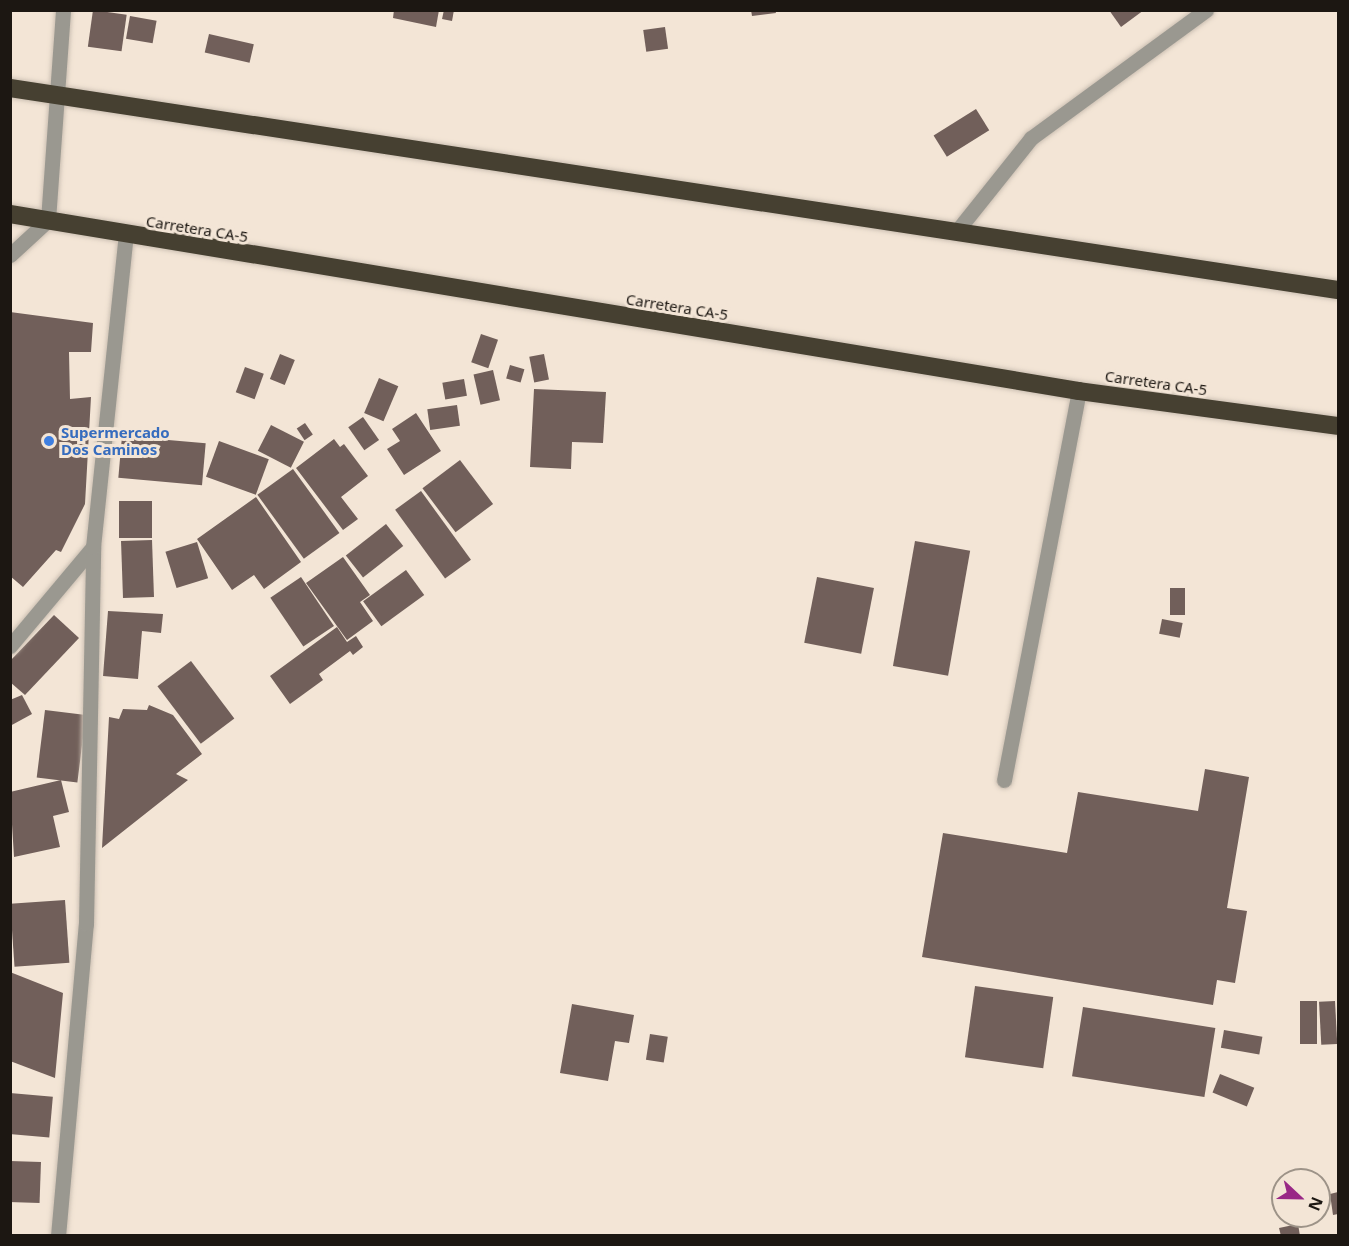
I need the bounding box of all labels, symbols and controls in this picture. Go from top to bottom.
street label: Carretera CA-5 [145,212,249,246]
street label: Carretera CA-5 [625,290,729,324]
street label: Carretera CA-5 [1104,367,1208,399]
place label: Supermercado Dos Caminos [61,423,170,458]
marker: Supermercado Dos Caminos [42,434,56,448]
north arrow [1271,1168,1331,1228]
text: N [1303,1194,1328,1214]

